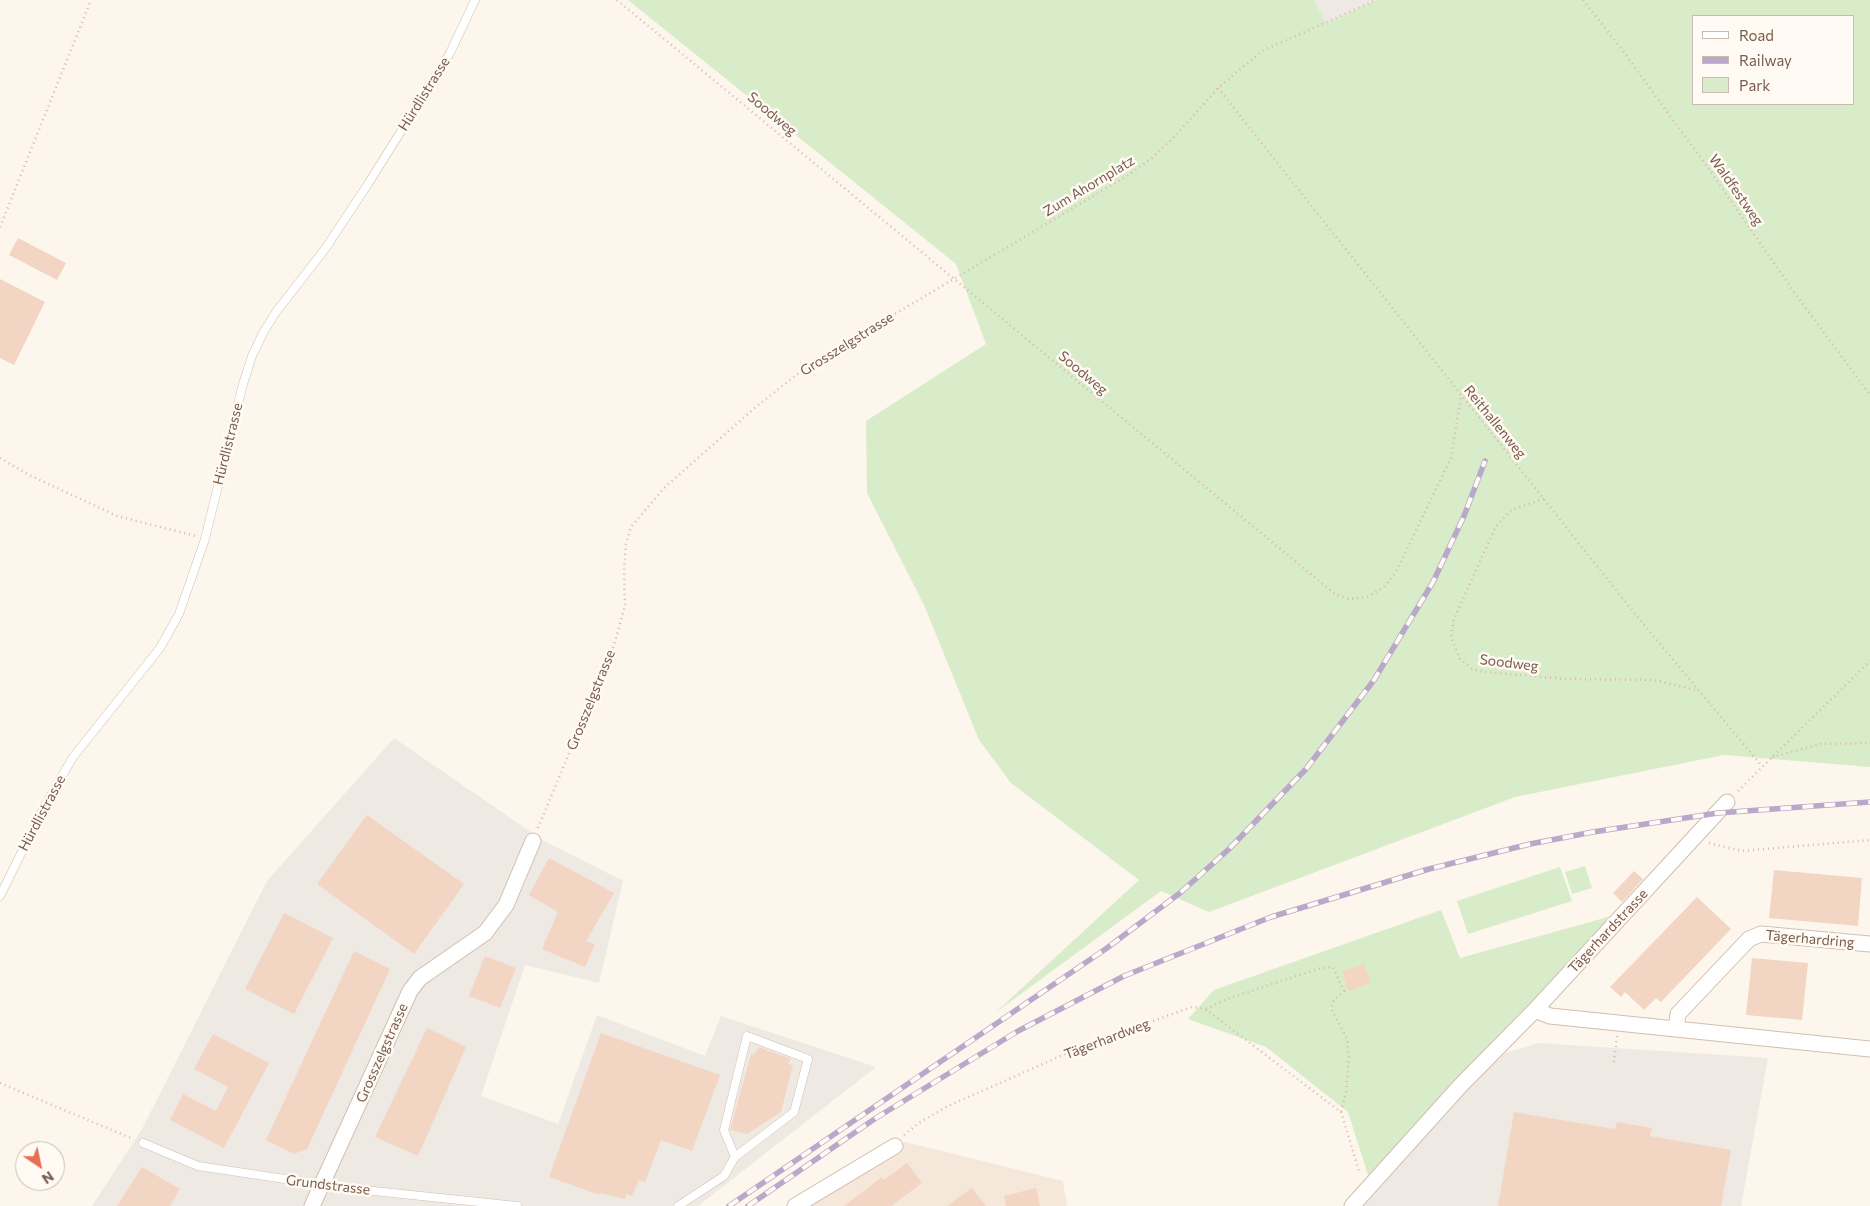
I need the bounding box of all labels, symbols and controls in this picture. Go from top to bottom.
legend [1692,15,1855,105]
text: Road [1739,26,1774,44]
text: Railway [1739,51,1792,69]
street label: Hürdlistrasse [395,54,453,134]
text: Park [1739,76,1770,94]
street label: Soodweg [744,89,800,139]
street label: Waldfestweg [1705,151,1767,229]
street label: Zum Ahornplatz [1040,152,1138,220]
street label: Grosszelgstrasse [797,309,897,379]
street label: Soodweg [1055,348,1111,398]
street label: Reithallenweg [1460,382,1530,462]
street label: Hürdlistrasse [210,401,246,487]
street label: Grosszelgstrasse [563,647,619,753]
street label: Soodweg [1479,651,1539,675]
street label: Hürdlistrasse [15,772,69,854]
street label: Tägerhardstrasse [1565,885,1651,977]
street label: Tägerhardring [1765,927,1855,951]
street label: Grosszelgstrasse [353,1001,411,1105]
street label: Tägerhardweg [1062,1015,1152,1063]
north arrow [15,1141,65,1191]
text: N [39,1168,57,1188]
street label: Grundstrasse [285,1171,371,1199]

